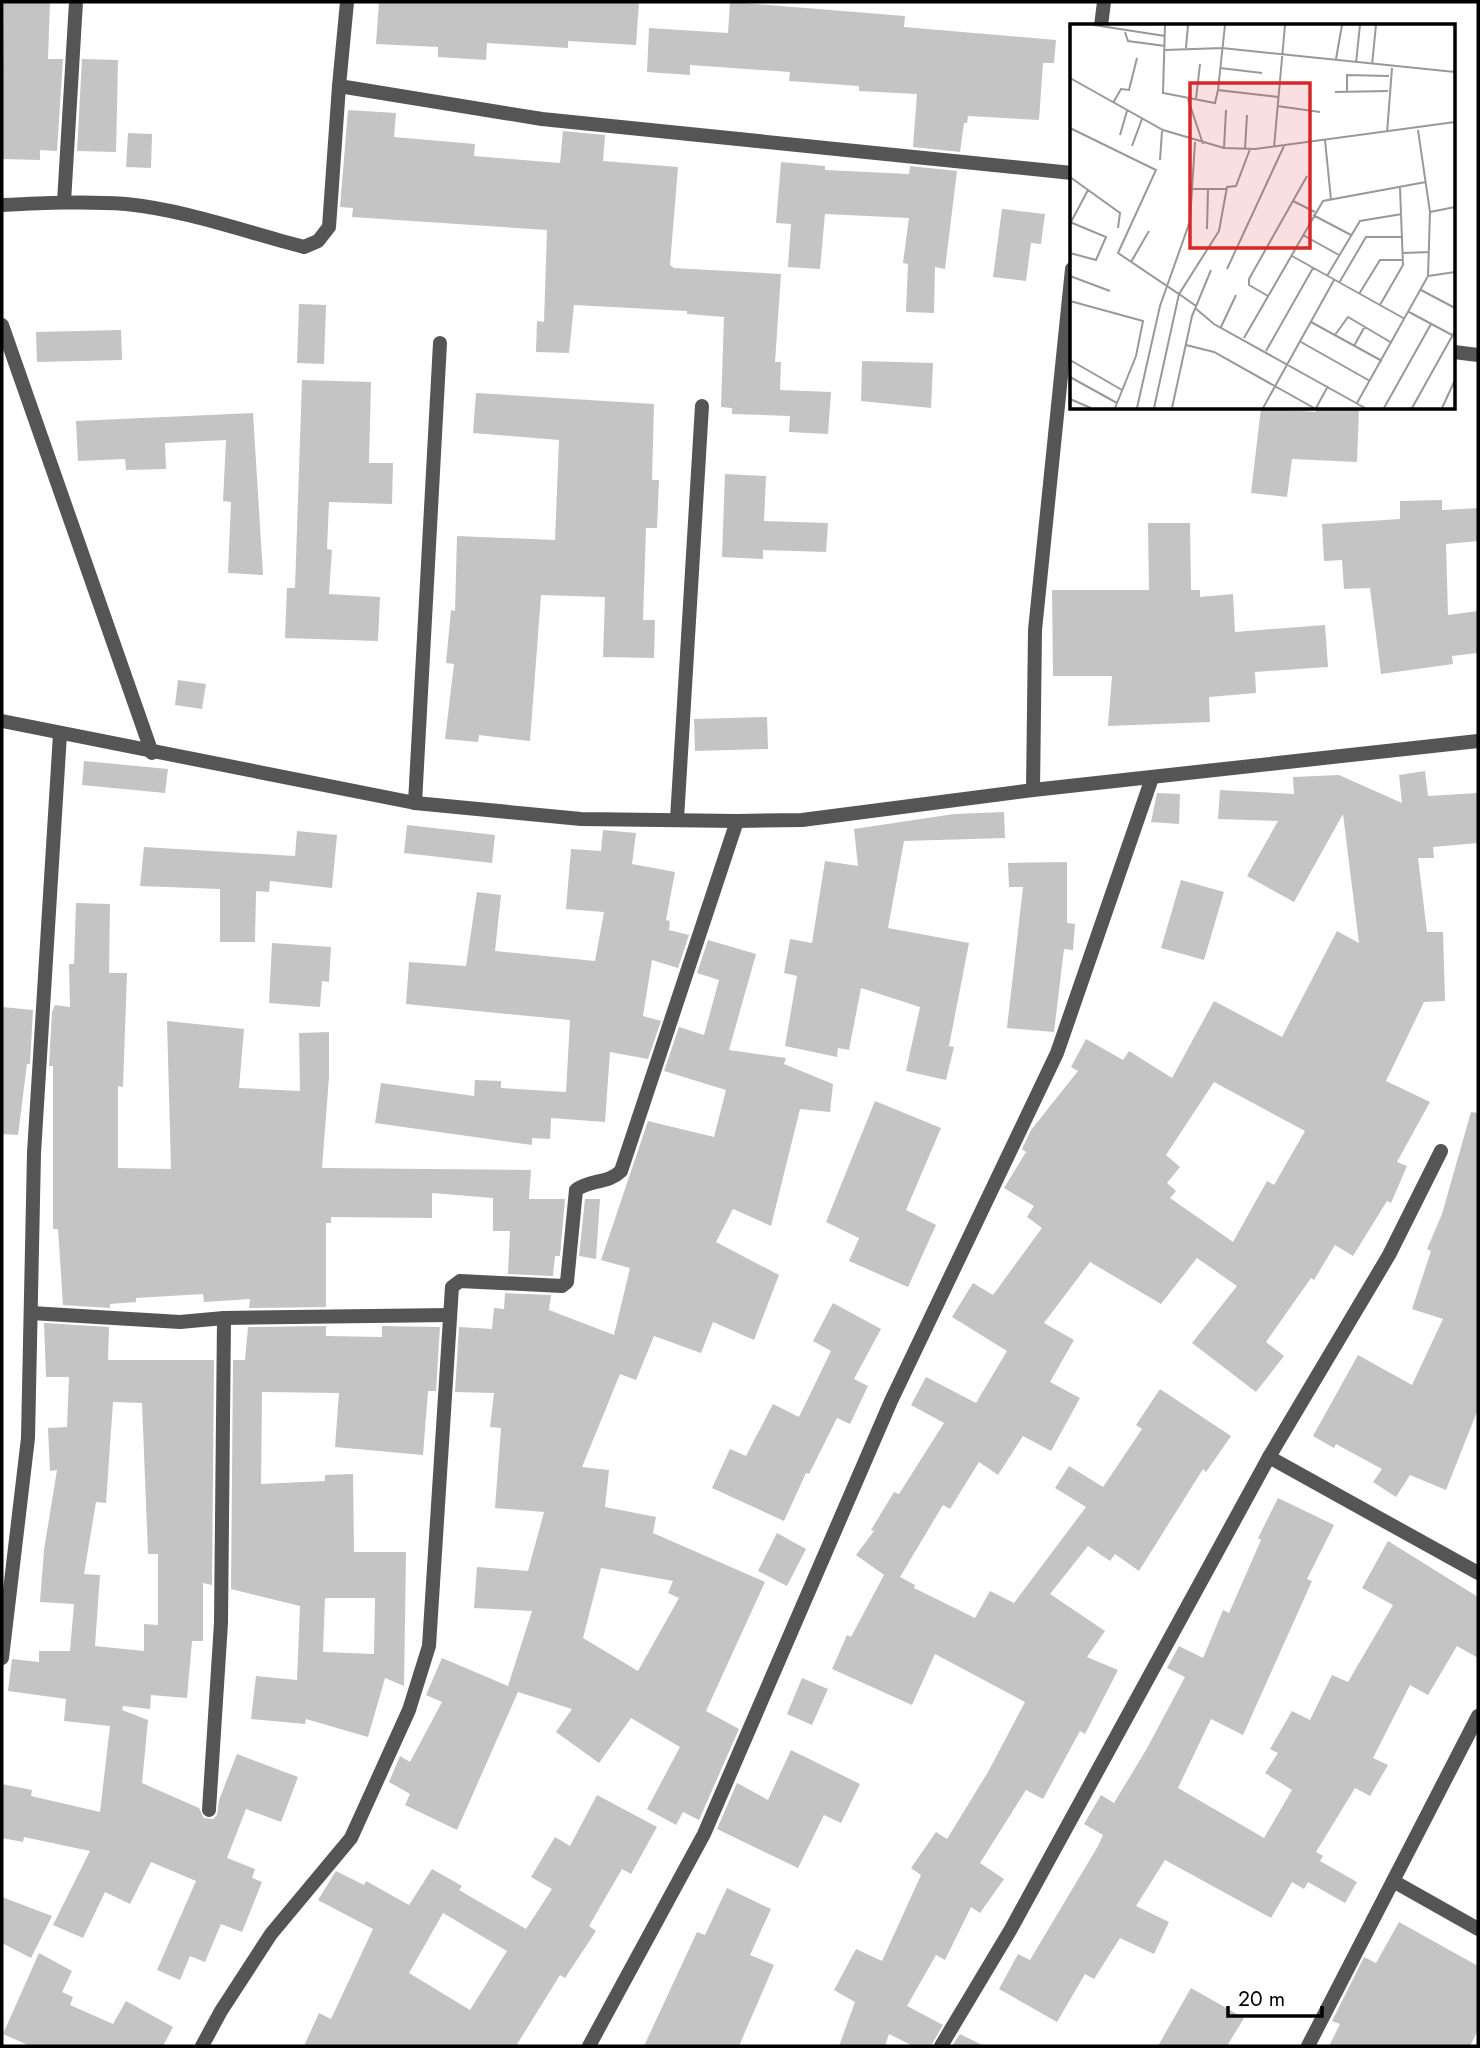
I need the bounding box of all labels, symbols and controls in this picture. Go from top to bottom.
inset map [1070,24,1456,410]
scale bar [1228,1974,1322,2018]
text: 20 m [1238,1984,1285,2014]

